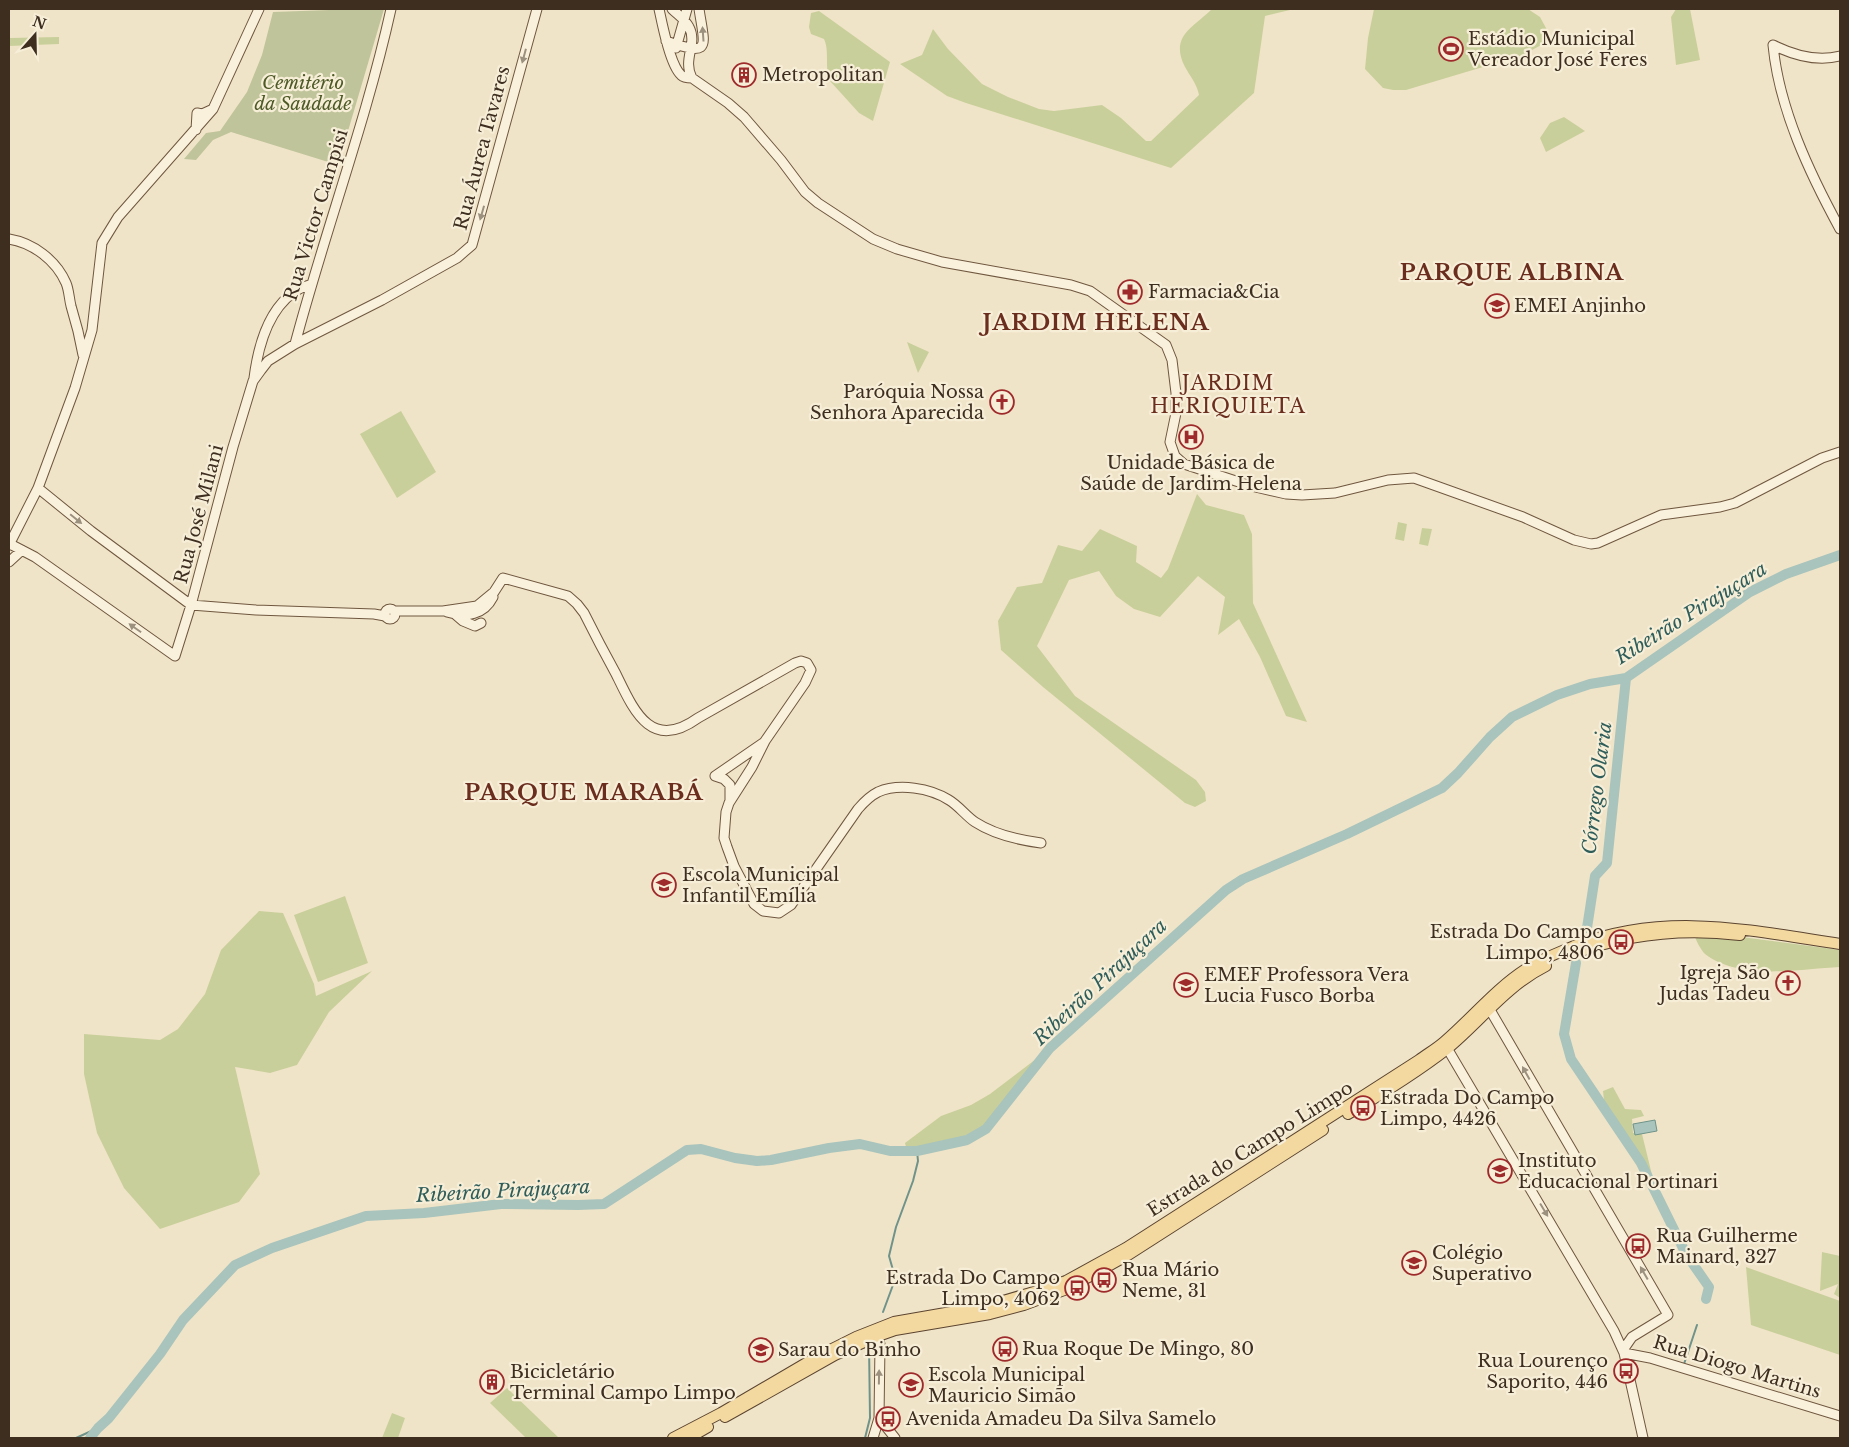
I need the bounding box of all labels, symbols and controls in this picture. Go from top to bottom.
north arrow [10,10,60,60]
text: N [30,12,49,33]
one-way arrow [698,25,706,41]
place label: Estádio Municipal Vereador José Feres [1467,28,1647,71]
sports icon: Estádio Municipal Vereador José Feres [1438,36,1464,62]
one-way arrow [520,48,528,63]
building icon: Metropolitan [731,62,757,88]
street label: Rua Áurea Tavares [449,63,515,233]
place label: Metropolitan [762,64,884,86]
park label: Cemitério da Saudade [254,72,352,115]
street label: Rua Victor Campisi [279,126,353,304]
one-way arrow [477,205,485,220]
district label: PARQUE ALBINA [1400,259,1624,286]
pharmacy icon: Farmacia&Cia [1117,279,1143,305]
place label: Farmacia&Cia [1148,281,1279,303]
school or university icon: EMEI Anjinho [1484,293,1510,319]
place label: EMEI Anjinho [1514,295,1646,317]
district label: JARDIM HELENA [978,309,1210,336]
district label: JARDIM HERIQUIETA [1150,371,1306,418]
place label: Paróquia Nossa Senhora Aparecida [810,381,984,424]
church icon: Paróquia Nossa Senhora Aparecida [989,389,1015,415]
hospital icon: Unidade Básica de Saúde de Jardim Helena [1178,424,1204,450]
street label: Rua José Milani [170,442,228,586]
place label: Unidade Básica de Saúde de Jardim Helena [1080,452,1302,495]
one-way arrow [69,513,82,524]
water label: Ribeirão Pirajuçara [1610,557,1771,670]
one-way arrow [128,623,142,633]
water label: Córrego Olaria [1577,720,1617,856]
district label: PARQUE MARABÁ [464,778,704,806]
place label: Escola Municipal Infantil Emília [682,864,839,907]
school or university icon: Escola Municipal Infantil Emília [651,872,677,898]
water label: Ribeirão Pirajuçara [1028,914,1172,1051]
place label: Estrada Do Campo Limpo, 4806 [1430,921,1604,964]
bus stop icon: Estrada Do Campo Limpo, 4806 [1608,929,1634,955]
place label: Igreja São Judas Tadeu [1657,962,1770,1005]
place label: EMEF Professora Vera Lucia Fusco Borba [1204,964,1409,1007]
church icon: Igreja São Judas Tadeu [1775,970,1801,996]
school or university icon: EMEF Professora Vera Lucia Fusco Borba [1173,972,1199,998]
one-way arrow [1522,1066,1530,1080]
street label: Estrada do Campo Limpo [1143,1077,1357,1221]
place label: Estrada Do Campo Limpo, 4426 [1380,1087,1554,1130]
bus stop icon: Estrada Do Campo Limpo, 4426 [1350,1095,1376,1121]
place label: Instituto Educacional Portinari [1518,1150,1718,1193]
school or university icon: Instituto Educacional Portinari [1487,1158,1513,1184]
water label: Ribeirão Pirajuçara [414,1175,591,1207]
one-way arrow [1539,1204,1548,1217]
place label: Rua Guilherme Mainard, 327 [1656,1225,1798,1268]
bus stop icon: Rua Guilherme Mainard, 327 [1625,1233,1651,1259]
place label: Colégio Superativo [1432,1242,1532,1285]
school or university icon: Colégio Superativo [1401,1250,1427,1276]
place label: Rua Mário Neme, 31 [1122,1259,1219,1302]
one-way arrow [1640,1266,1649,1280]
place label: Estrada Do Campo Limpo, 4062 [886,1267,1060,1310]
bus stop icon: Rua Mário Neme, 31 [1091,1267,1117,1293]
bus stop icon: Estrada Do Campo Limpo, 4062 [1064,1275,1090,1301]
street label: Rua Diogo Martins [1650,1331,1824,1403]
bus stop icon: Rua Roque De Mingo, 80 [992,1336,1018,1362]
school or university icon: Sarau do Binho [748,1337,774,1363]
place label: Rua Roque De Mingo, 80 [1022,1338,1254,1360]
place label: Sarau do Binho [778,1339,921,1361]
place label: Rua Lourenço Saporito, 446 [1477,1350,1608,1393]
bus stop icon: Rua Lourenço Saporito, 446 [1613,1358,1639,1384]
place label: Bicicletário Terminal Campo Limpo [510,1361,736,1404]
place label: Escola Municipal Mauricio Simão [928,1364,1085,1407]
one-way arrow [875,1368,883,1384]
building icon: Bicicletário Terminal Campo Limpo [479,1369,505,1395]
school or university icon: Escola Municipal Mauricio Simão [898,1372,924,1398]
bus stop icon: Avenida Amadeu Da Silva Samelo [875,1406,901,1432]
place label: Avenida Amadeu Da Silva Samelo [905,1408,1216,1430]

